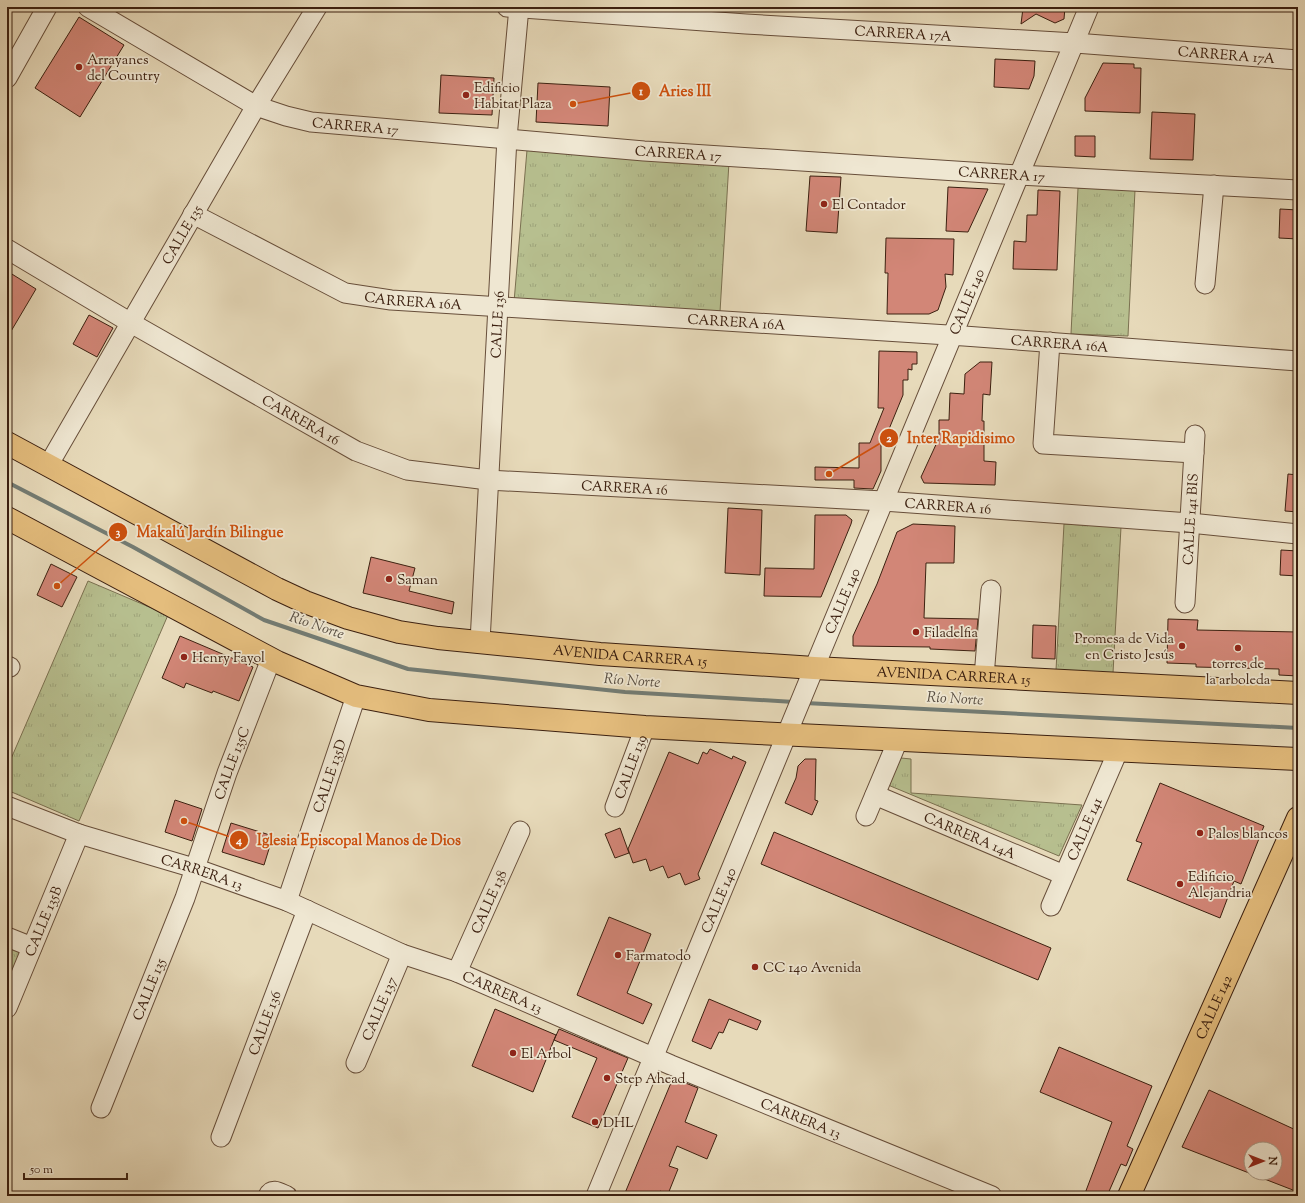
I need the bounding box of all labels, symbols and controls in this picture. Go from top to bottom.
street label: CARRERA 17A [854,22,953,48]
street label: CARRERA 17A [1177,43,1276,70]
place label: Arrayanes del Country [87,51,160,87]
marker: Arrayanes del Country [74,62,84,72]
callout: Aries III [631,77,719,104]
place label: Edificio Habitat Plaza [474,79,552,115]
text: Aries III [659,82,711,103]
text: 1 [638,83,644,101]
marker: Edificio Habitat Plaza [461,90,471,100]
street label: CARRERA 17 [311,114,399,142]
street label: CARRERA 17 [634,142,722,168]
street label: CARRERA 17 [958,163,1045,188]
place label: El Contador [832,196,907,216]
marker: El Contador [819,199,829,209]
street label: CALLE 135 [158,202,209,269]
street label: CALLE 140 [946,267,991,338]
street label: CARRERA 16A [363,288,463,316]
street label: CALLE 136 [487,290,511,359]
street label: CARRERA 16A [687,311,786,337]
street label: CARRERA 16A [1010,332,1110,359]
street label: CARRERA 16 [257,391,343,452]
callout: Inter Rapidisimo [879,425,1023,452]
text: Inter Rapidisimo [907,429,1015,450]
text: 2 [886,430,892,448]
street label: CALLE 141 BIS [1179,473,1205,566]
street label: CARRERA 16 [581,477,668,502]
street label: CARRERA 16 [904,495,992,521]
callout: Makalú Jardín Bilingue [108,518,291,545]
text: Makalú Jardín Bilingue [137,523,283,544]
text: 3 [116,524,121,542]
street label: CALLE 140 [821,566,867,638]
place label: Saman [397,571,438,591]
marker: Saman [384,574,394,584]
water label: Río Norte [286,607,347,646]
place label: Filadelfia [924,624,978,644]
marker: Filadelfia [911,627,921,637]
place label: Promesa de Vida en Cristo Jesús [1074,630,1175,666]
street label: AVENIDA CARRERA 15 [552,641,708,673]
marker: Promesa de Vida en Cristo Jesús [1177,641,1187,651]
marker: torres de la arboleda [1233,643,1243,653]
place label: Henry Fayol [192,649,265,669]
marker: Henry Fayol [179,652,189,662]
place label: torres de la arboleda [1206,655,1271,691]
street label: AVENIDA CARRERA 15 [876,663,1031,691]
water label: Río Norte [603,669,661,694]
water label: Río Norte [926,688,984,711]
street label: CALLE 135C [211,724,256,803]
street label: CALLE 139 [611,732,653,803]
street label: CALLE 135D [309,737,353,816]
street label: CALLE 141 [1064,795,1109,864]
street label: CARRERA 14A [920,809,1019,866]
place label: Palos blancos [1208,825,1288,845]
callout: Iglesia Episcopal Manos de Dios [229,827,469,854]
marker: Palos blancos [1195,828,1205,838]
text: Iglesia Episcopal Manos de Dios [257,831,461,852]
text: 4 [235,832,242,850]
street label: CARRERA 13 [158,851,246,897]
street label: CALLE 140 [698,865,743,937]
street label: CALLE 138 [467,867,513,938]
place label: Edificio Alejandria [1188,868,1252,904]
marker: Edificio Alejandria [1175,879,1185,889]
street label: CALLE 135B [21,884,68,960]
place label: Farmatodo [626,947,691,967]
marker: Farmatodo [613,950,623,960]
street label: CALLE 135 [129,956,172,1024]
place label: CC 140 Avenida [763,959,862,979]
marker: CC 140 Avenida [750,962,760,972]
street label: CARRERA 13 [459,967,545,1020]
street label: CALLE 142 [1192,972,1239,1043]
street label: CALLE 137 [358,974,403,1045]
street label: CALLE 136 [245,988,287,1059]
place label: El Arbol [521,1045,572,1065]
marker: El Arbol [508,1048,518,1058]
place label: Step Ahead [615,1070,685,1090]
marker: Step Ahead [602,1073,612,1083]
street label: CARRERA 13 [757,1094,844,1145]
place label: DHL [603,1114,634,1134]
marker: DHL [590,1117,600,1127]
north arrow [1243,1141,1283,1181]
scale bar [24,1155,127,1181]
text: N [1264,1156,1280,1166]
text: 50 m [29,1161,53,1179]

